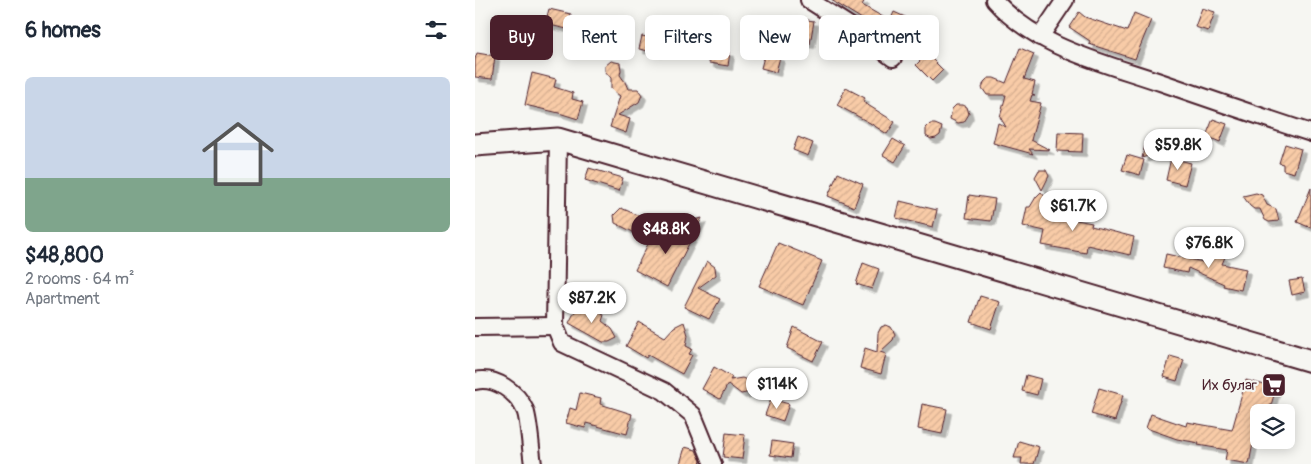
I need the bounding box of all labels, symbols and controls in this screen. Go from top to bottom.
chip: Buy [490,15,553,60]
chip: Rent [563,15,635,60]
chip: Filters [645,15,730,60]
chip: New [740,15,809,60]
chip: Apartment [819,15,939,60]
icon: filters [422,16,450,44]
text: 6 homes [25,17,101,44]
icon: home [193,109,283,199]
pin: $59.8K [1137,128,1219,171]
text: $59.8K [1155,135,1201,155]
pin: $61.7K [1032,190,1114,232]
text: $61.7K [1050,196,1096,216]
pin: $48.8K [625,212,707,255]
text: $48.8K [642,219,690,239]
pin: $76.8K [1168,226,1250,269]
text: $76.8K [1185,233,1233,253]
text: $48,800 [25,242,104,269]
text: 2 rooms · 64 m² [25,269,135,289]
pin: $87.2K [551,282,633,324]
text: $87.2K [568,288,616,308]
text: Apartment [25,289,100,309]
pin: $114K [742,368,812,410]
supermarket icon: Их булаг [1261,372,1287,398]
text: $114K [757,374,797,394]
place label: Их булаг [1202,376,1257,395]
map controls [1250,404,1295,449]
button: layers [1250,404,1295,449]

